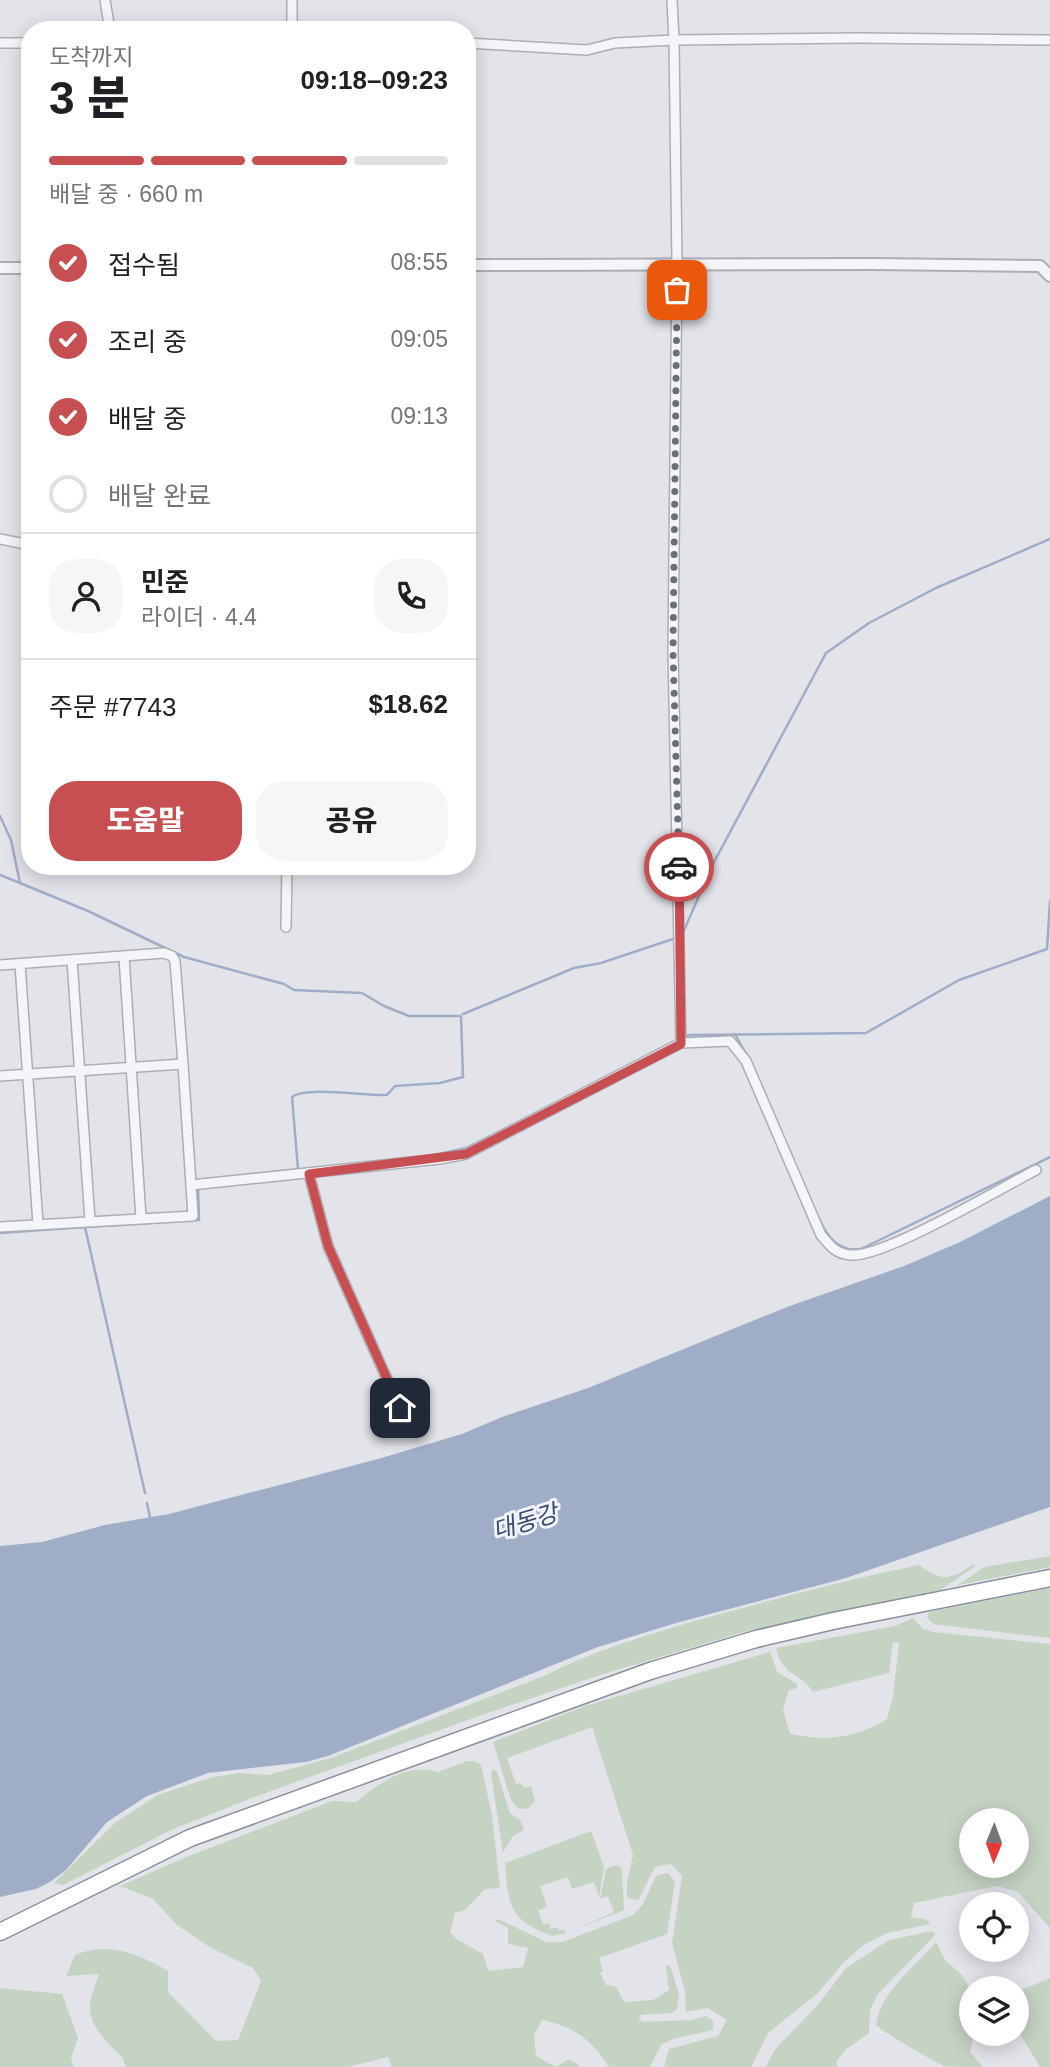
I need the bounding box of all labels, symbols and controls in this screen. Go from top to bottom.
text: 도착까지 [49,44,134,70]
text: 09:18–09:23 [301,65,448,95]
text: 3 분 [49,72,130,124]
text: 배달 중 · 660 m [49,181,203,207]
icon: check [49,244,87,282]
text: 08:55 [390,249,448,275]
text: 접수됨 [108,250,180,280]
pin [647,260,707,320]
icon: bag [658,271,696,309]
icon: check [49,321,87,359]
text: 09:05 [390,326,448,352]
text: 조리 중 [108,327,187,357]
icon: check [49,398,87,436]
text: 09:13 [390,403,448,429]
text: 배달 중 [108,404,187,434]
text: 배달 완료 [108,481,211,511]
button: person [49,559,123,633]
button: phone [374,559,448,633]
text: 민준 [141,567,189,597]
text: 라이더 · 4.4 [141,604,257,630]
text: $18.62 [368,689,448,719]
text: 주문 #7743 [49,692,176,722]
button: 도움말 [49,781,242,861]
button: 공유 [256,781,448,861]
courier [644,832,714,902]
icon: car [660,848,698,886]
pin [370,1378,430,1438]
icon: home [381,1389,419,1427]
water label: 대동강 [489,1498,563,1544]
north arrow [959,1808,1029,1878]
map controls [959,1808,1029,2046]
button: locate [959,1892,1029,1962]
button: layers [959,1976,1029,2046]

